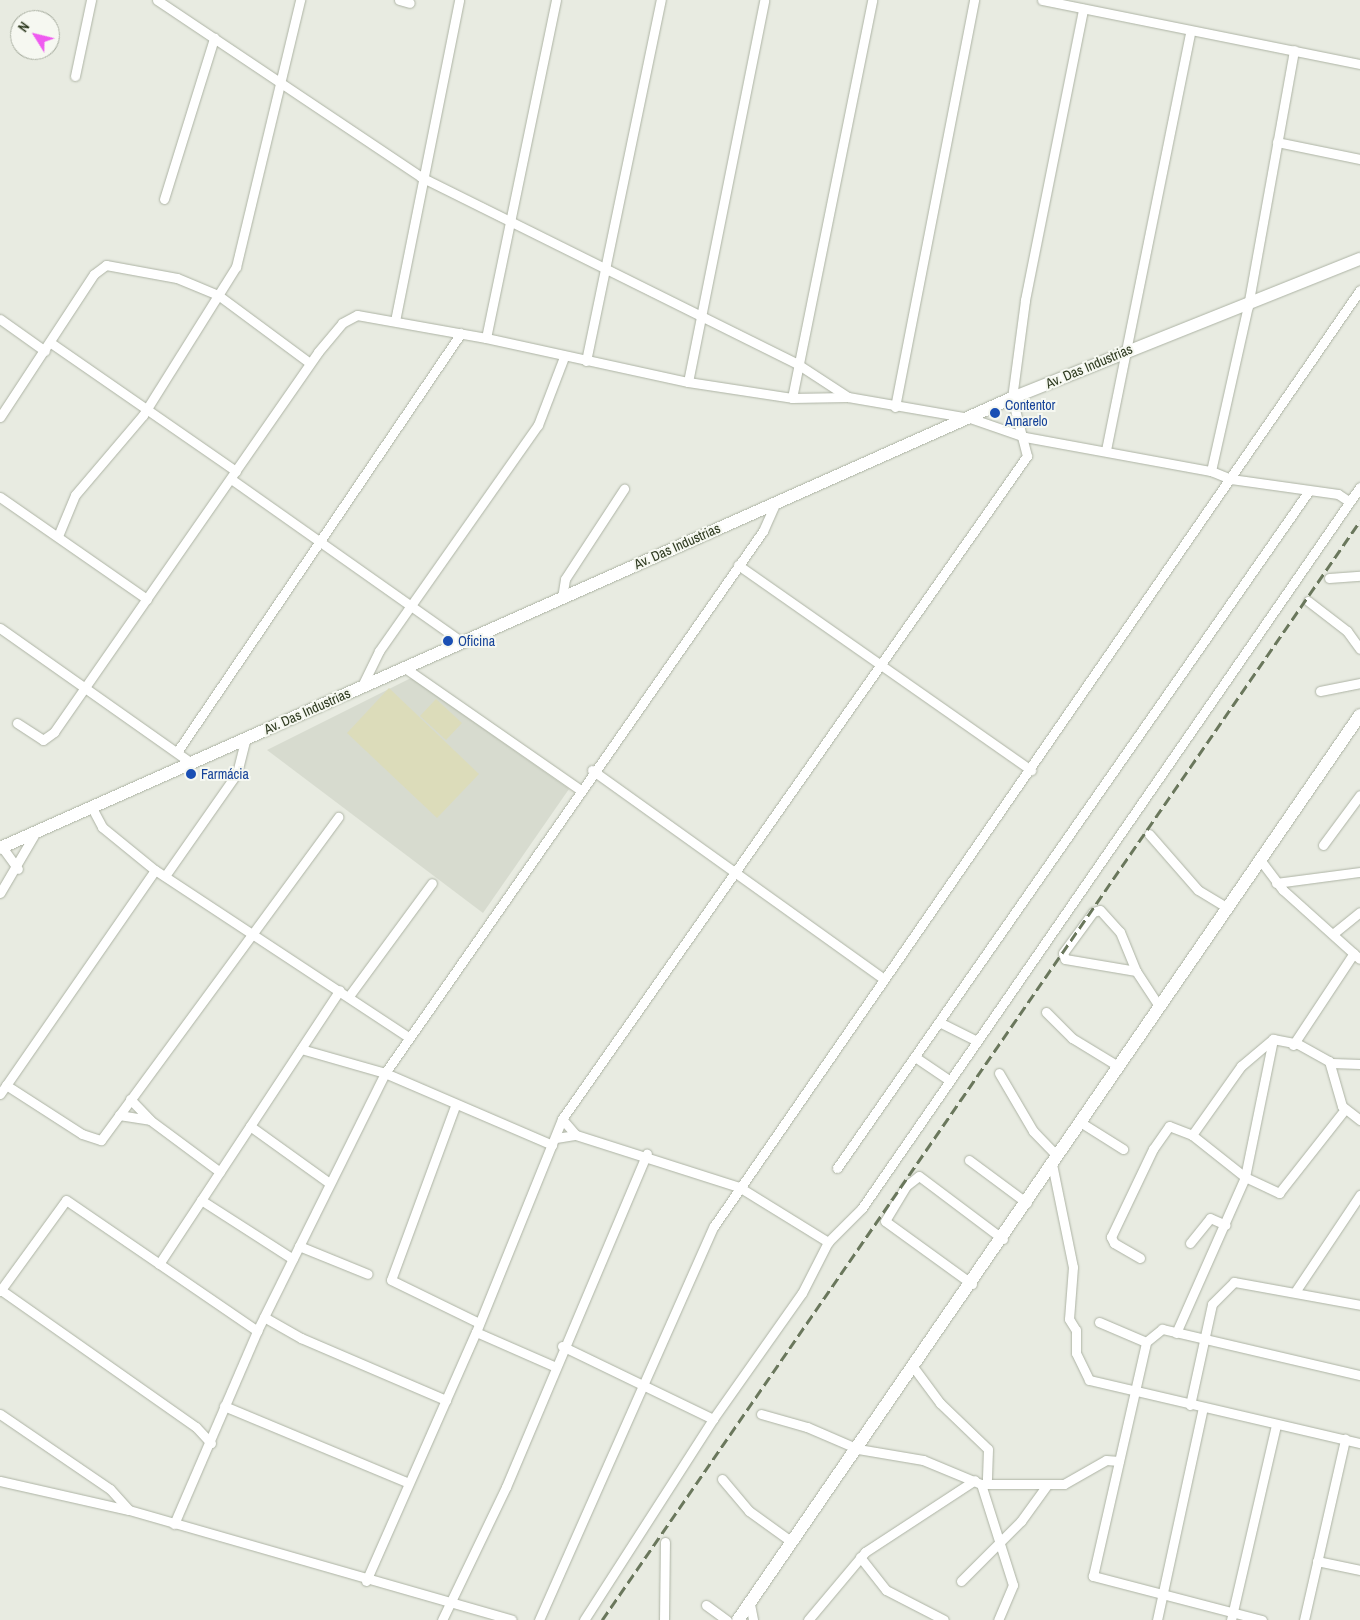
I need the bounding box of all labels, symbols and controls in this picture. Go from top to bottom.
north arrow [10,10,60,60]
text: N [14,18,33,35]
street label: Av. Das Industrias [1043,340,1135,392]
place label: Contentor Amarelo [1005,397,1055,430]
marker: Contentor Amarelo [989,407,1001,419]
street label: Av. Das Industrias [631,519,723,573]
place label: Oficina [458,633,495,649]
marker: Oficina [442,635,454,647]
street label: Av. Das Industrias [261,684,353,738]
place label: Farmácia [201,766,249,782]
marker: Farmácia [185,768,197,780]

